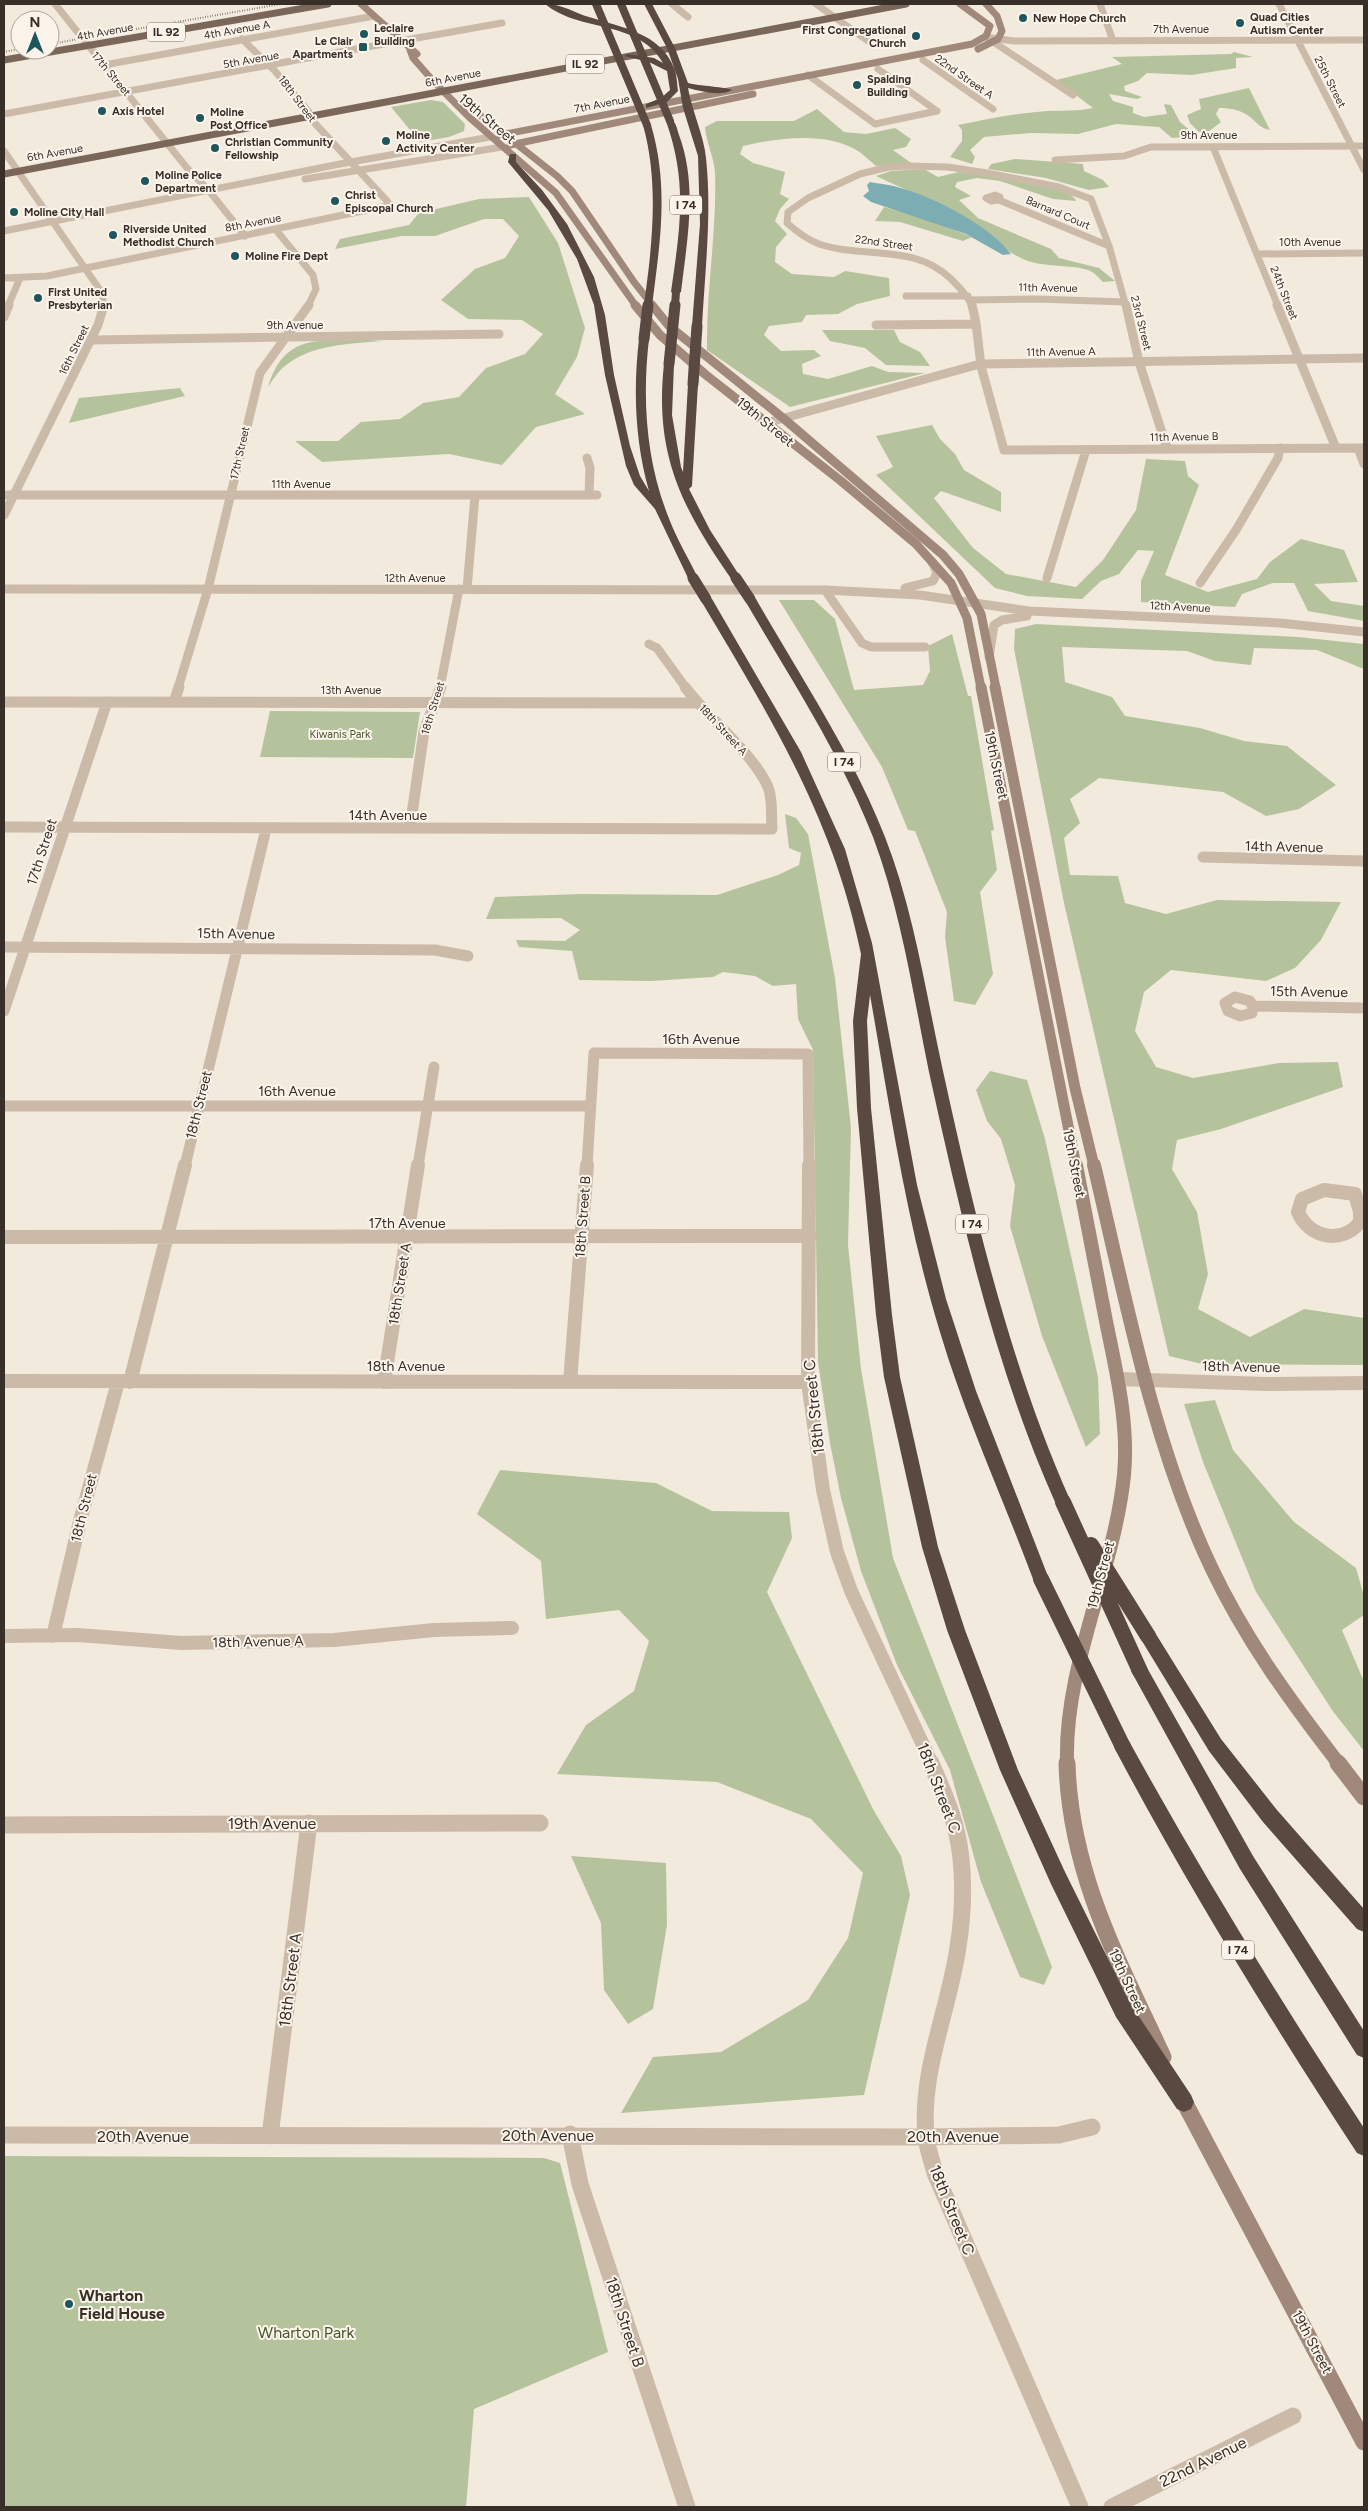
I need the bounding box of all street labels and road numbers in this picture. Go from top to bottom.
street label: 4th Avenue A [203,18,272,42]
street label: 4th Avenue [76,21,134,43]
road number: IL 92 [147,22,185,42]
street label: 7th Avenue [1153,23,1209,36]
street label: 17th Street [89,49,133,99]
street label: 5th Avenue [222,49,280,71]
street label: 22nd Street A [932,52,996,102]
road number: IL 92 [566,54,604,74]
street label: 25th Street [1311,54,1349,110]
street label: 6th Avenue [424,66,482,90]
street label: 18th Street [275,73,319,125]
street label: 19th Street [455,90,519,148]
street label: 7th Avenue [573,92,631,116]
street label: 9th Avenue [1181,129,1237,142]
street label: 6th Avenue [26,142,84,164]
street label: Barnard Court [1024,194,1092,232]
road number: I 74 [670,196,702,214]
street label: 8th Avenue [224,211,282,235]
street label: 22nd Street [854,232,914,254]
street label: 10th Avenue [1279,236,1341,249]
street label: 24th Street [1267,264,1301,322]
street label: 11th Avenue [1018,281,1078,295]
street label: 23rd Street [1128,294,1154,352]
street label: 9th Avenue [267,319,323,332]
street label: 16th Street [56,323,92,377]
street label: 11th Avenue A [1026,345,1096,359]
street label: 19th Street [733,394,797,450]
street label: 17th Street [228,425,252,481]
street label: 11th Avenue B [1150,430,1219,444]
street label: 11th Avenue [271,478,331,491]
street label: 12th Avenue [385,572,445,585]
street label: 12th Avenue [1149,599,1211,615]
street label: 18th Street [419,680,447,736]
street label: 13th Avenue [321,684,381,697]
street label: 18th Street A [696,702,750,759]
street label: 19th Street [980,729,1012,801]
road number: I 74 [828,752,860,772]
street label: 14th Avenue [349,807,428,824]
street label: 17th Street [23,817,61,887]
street label: 14th Avenue [1245,838,1324,856]
street label: 15th Avenue [197,925,275,943]
street label: 15th Avenue [1270,983,1348,1001]
street label: 16th Avenue [662,1031,740,1048]
street label: 18th Street [182,1069,216,1141]
street label: 16th Avenue [258,1083,336,1100]
street label: 19th Street [1059,1127,1089,1199]
street label: 18th Street B [572,1175,594,1259]
road number: I 74 [956,1214,988,1234]
street label: 17th Avenue [368,1215,446,1232]
street label: 18th Street A [385,1241,415,1326]
street label: 18th Avenue [367,1358,445,1375]
street label: 18th Street C [800,1358,828,1456]
street label: 18th Avenue [1202,1358,1281,1376]
street label: 18th Street [67,1472,101,1544]
street label: 19th Street [1084,1539,1118,1611]
street label: 18th Avenue A [212,1633,304,1651]
street label: 18th Street C [913,1740,965,1836]
street label: 19th Avenue [228,1814,317,1833]
street label: 18th Street A [275,1932,305,2028]
road number: I 74 [1222,1940,1254,1960]
street label: 19th Street [1105,1946,1149,2016]
street label: 20th Avenue [502,2126,594,2145]
street label: 20th Avenue [97,2127,189,2146]
street label: 20th Avenue [907,2127,999,2146]
street label: 18th Street C [925,2162,979,2258]
street label: 18th Street B [601,2274,649,2370]
street label: 19th Street [1288,2307,1336,2377]
street label: 22nd Avenue [1156,2433,1250,2491]

